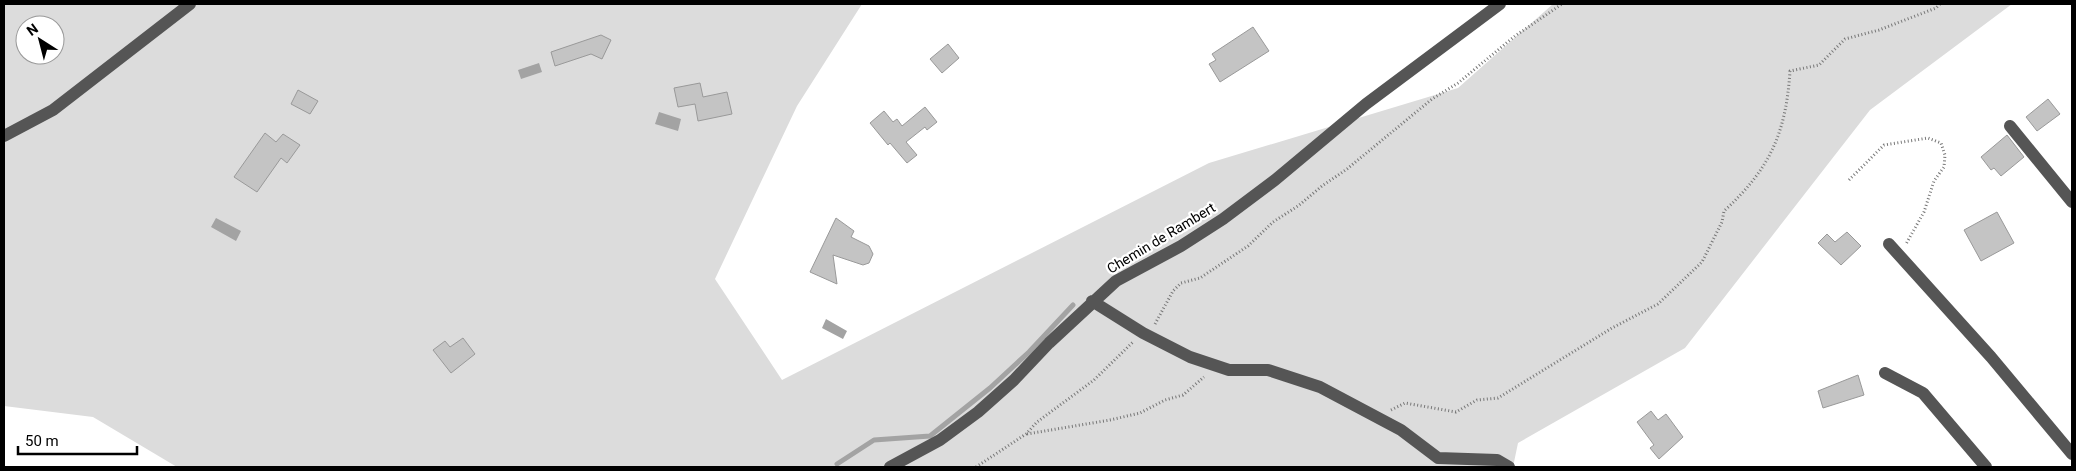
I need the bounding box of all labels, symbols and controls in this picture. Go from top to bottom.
north arrow [15,15,65,65]
text: N [24,20,41,39]
street label: Chemin de Rambert [1104,199,1218,277]
scale bar [18,424,136,456]
text: 50 m [25,432,59,450]

